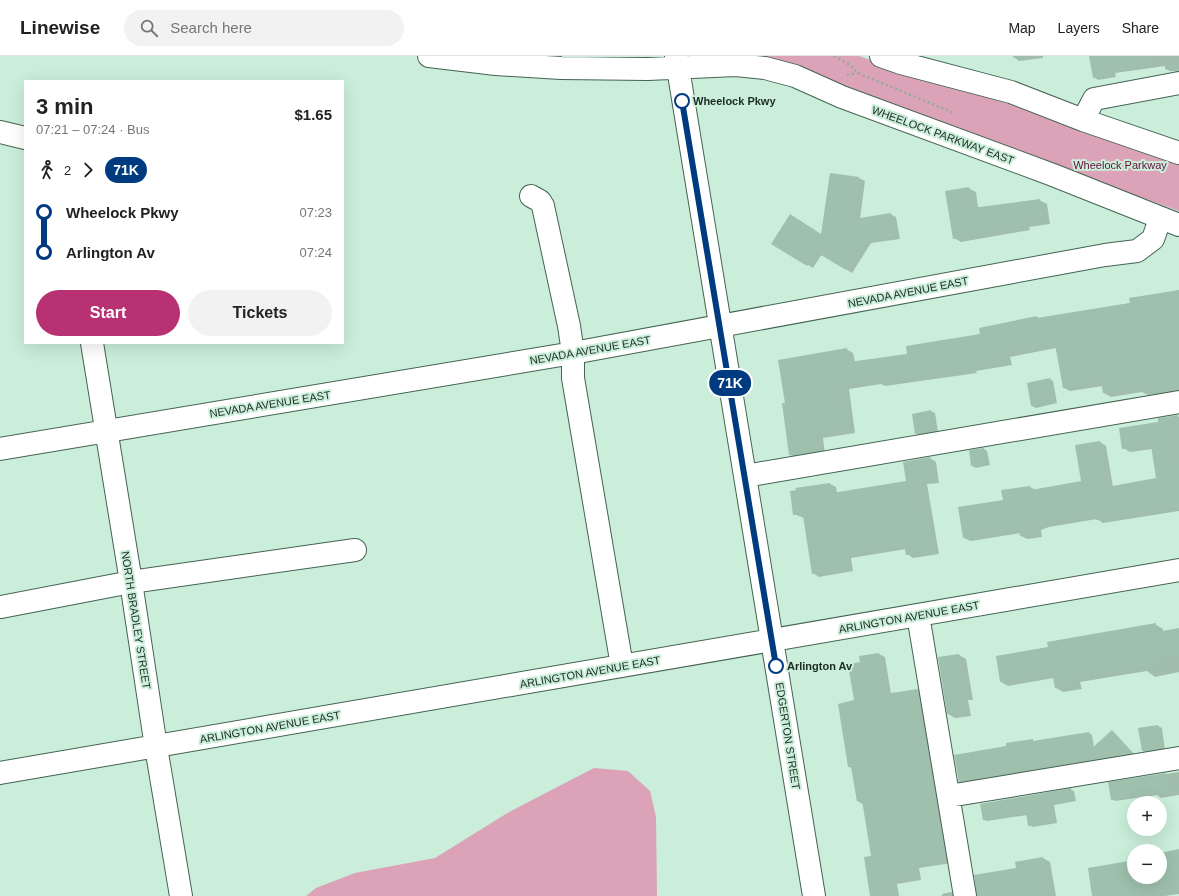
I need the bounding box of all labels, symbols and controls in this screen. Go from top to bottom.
search box [124,10,404,46]
text: Linewise [20,17,100,38]
icon: search [138,17,160,39]
text: Search here [170,19,252,36]
text: Map [1008,20,1036,36]
text: Layers [1058,20,1100,36]
text: Share [1122,20,1159,36]
marker: Wheelock Pkwy [674,93,690,109]
text: 3 min [36,94,93,119]
place label: Wheelock Pkwy [693,95,776,107]
street label: WHEELOCK PARKWAY EAST [870,104,1016,166]
text: $1.65 [294,106,332,123]
text: 07:21 – 07:24 · Bus [36,122,149,137]
icon: walk [36,159,58,181]
icon: forward [77,159,99,181]
park label: Wheelock Parkway [1073,159,1167,171]
text: 71K [113,162,139,178]
text: 2 [64,163,71,178]
text: Wheelock Pkwy [66,204,179,221]
text: 07:23 [299,205,332,220]
text: Arlington Av [66,244,155,261]
text: 07:24 [299,245,332,260]
street label: NEVADA AVENUE EAST [847,274,970,310]
button: Start [36,290,180,336]
button: Tickets [188,290,332,336]
street label: NEVADA AVENUE EAST [529,333,652,367]
line badge: 71K [707,370,753,396]
text: 71K [717,375,743,391]
street label: NEVADA AVENUE EAST [209,388,332,420]
street label: NORTH BRADLEY STREET [119,550,153,690]
street label: ARLINGTON AVENUE EAST [838,599,981,635]
street label: ARLINGTON AVENUE EAST [519,654,662,690]
marker: Arlington Av [768,658,784,674]
place label: Arlington Av [787,660,853,672]
street label: EDGERTON STREET [774,682,802,791]
street label: ARLINGTON AVENUE EAST [199,709,342,745]
map controls [1127,796,1167,884]
button: + [1127,796,1167,836]
button: − [1127,844,1167,884]

